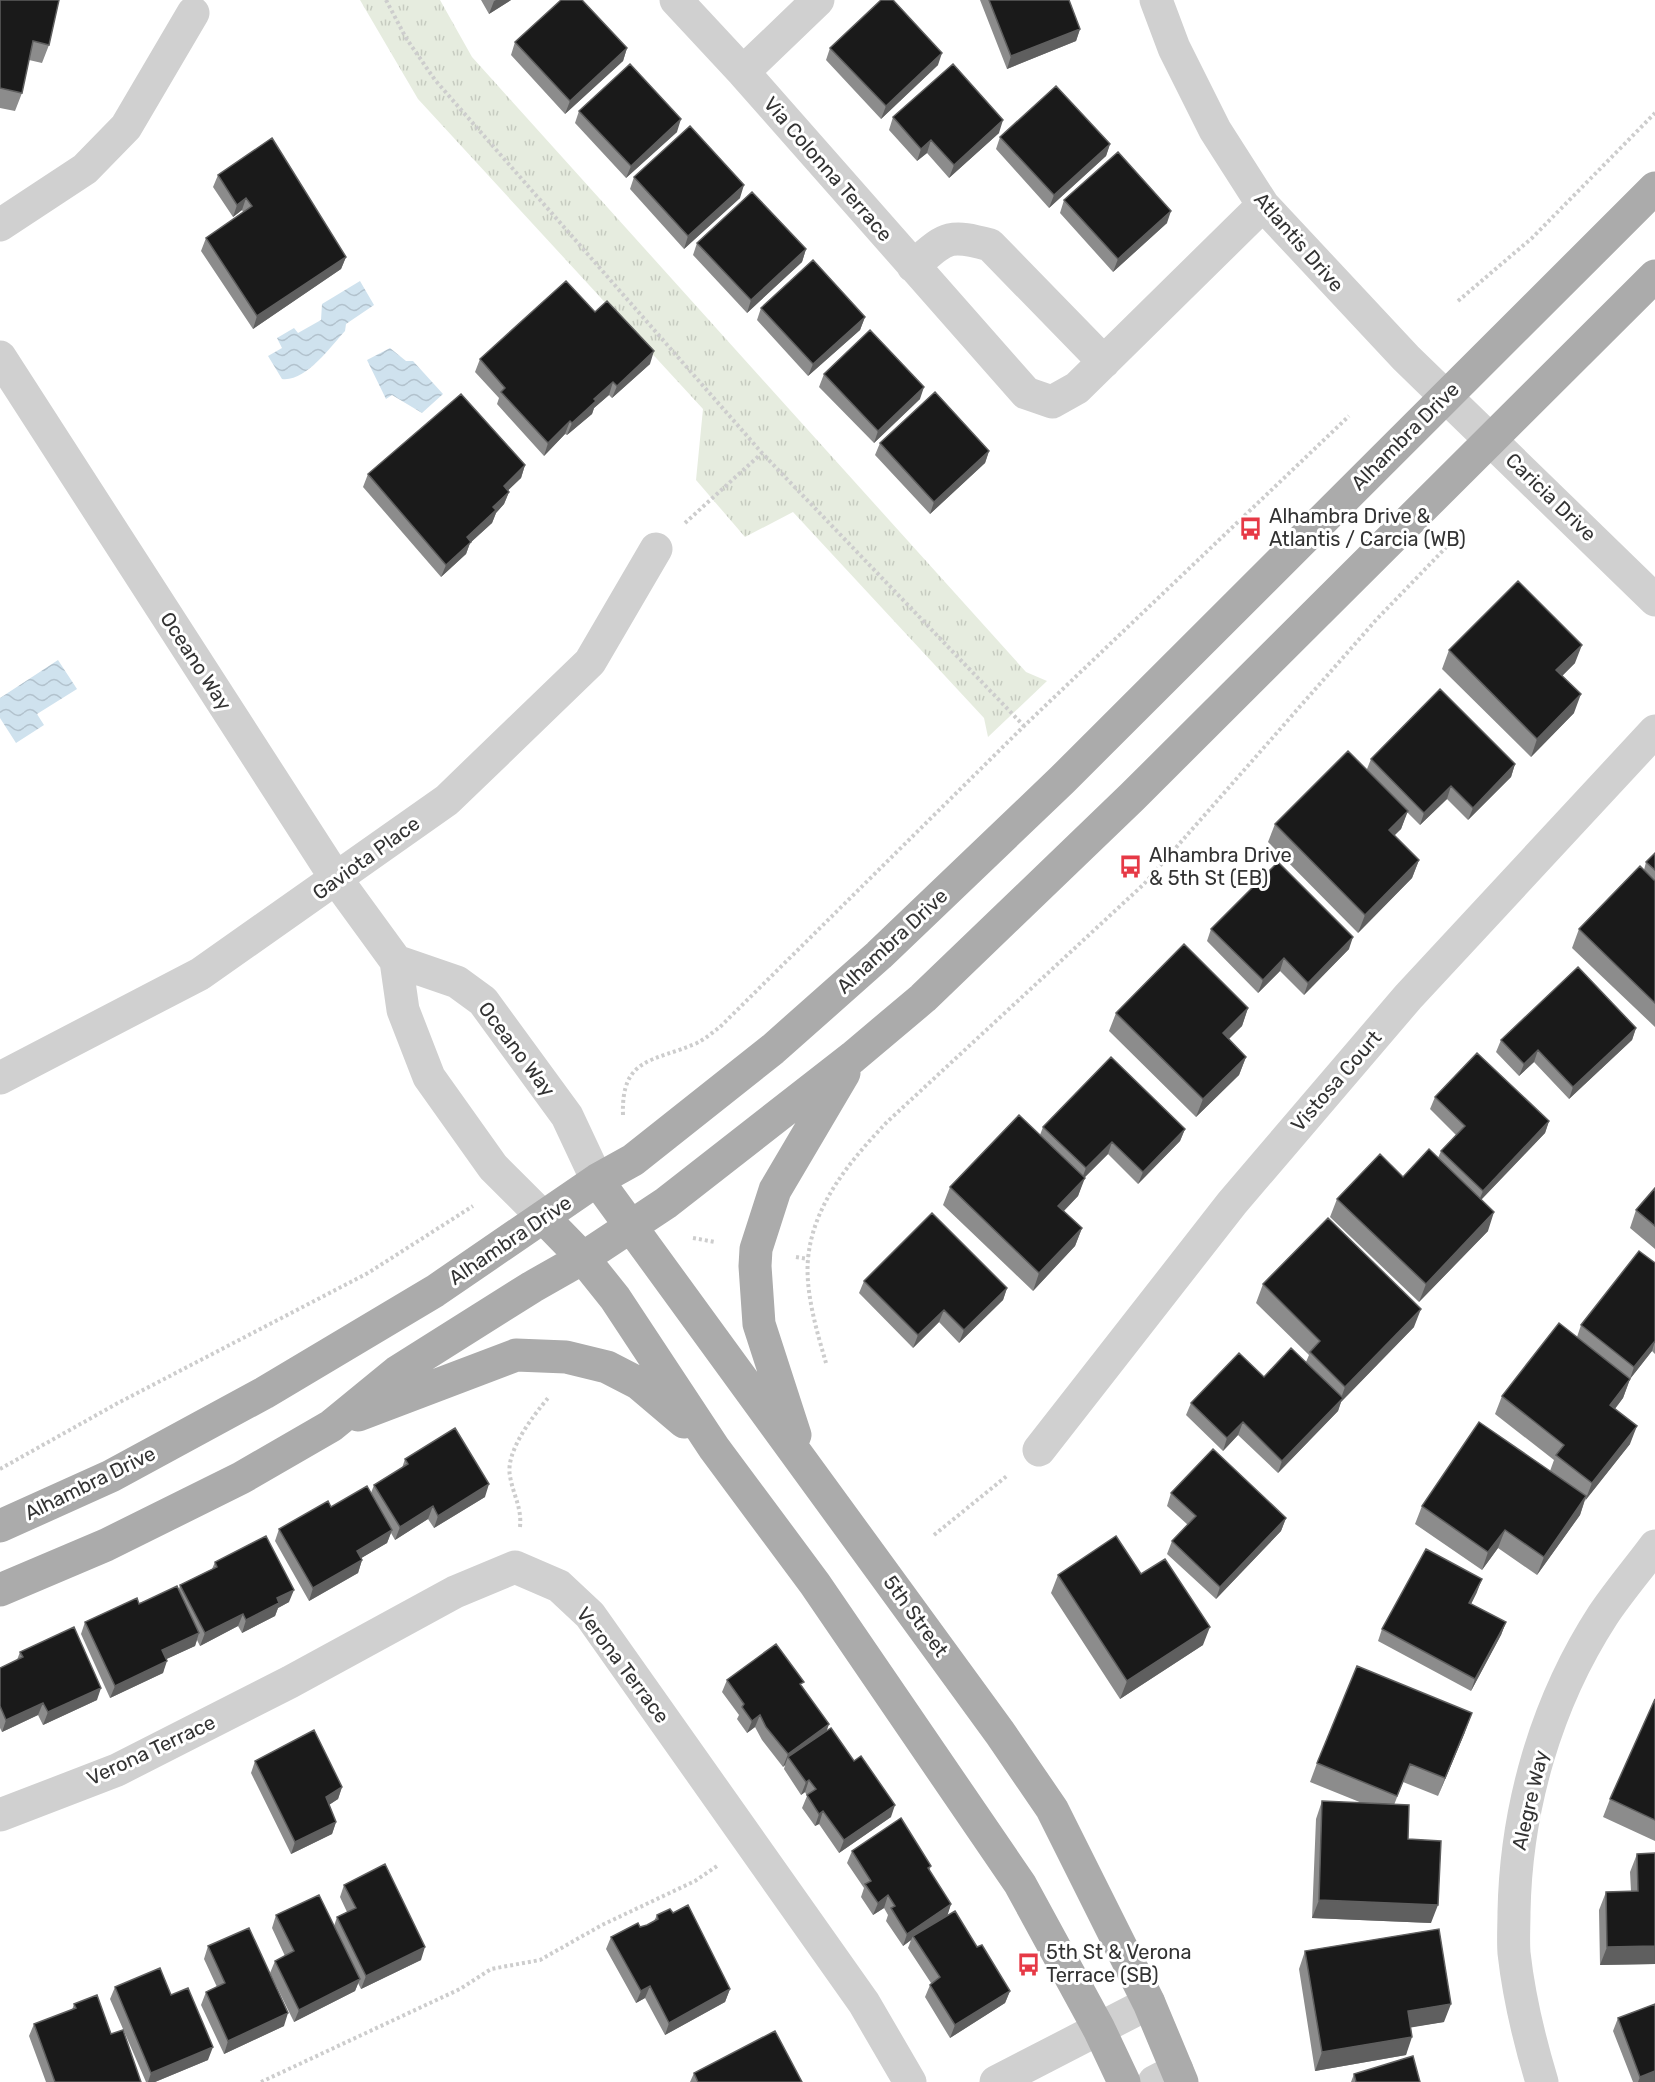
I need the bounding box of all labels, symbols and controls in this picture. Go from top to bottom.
street label: Via Colonna Terrace [759,92,897,246]
street label: Atlantis Drive [1249,187,1349,297]
street label: Alhambra Drive [1346,377,1464,495]
street label: Caricia Drive [1501,448,1601,546]
place label: Alhambra Drive & Atlantis / Carcia (WB) [1269,504,1466,551]
bus stop icon: Alhambra Drive & Atlantis / Carcia (WB) [1238,515,1264,541]
street label: Oceano Way [155,607,237,715]
street label: Gaviota Place [308,811,424,905]
place label: Alhambra Drive & 5th St (EB) [1149,843,1292,890]
bus stop icon: Alhambra Drive & 5th St (EB) [1118,853,1144,879]
street label: Alhambra Drive [832,884,952,998]
street label: Oceano Way [474,997,560,1101]
street label: Vistosa Court [1286,1026,1386,1136]
street label: Alhambra Drive [444,1190,576,1290]
street label: Alhambra Drive [21,1441,159,1525]
street label: 5th Street [878,1571,954,1661]
street label: Verona Terrace [572,1602,674,1728]
street label: Verona Terrace [83,1710,219,1790]
street label: Alegre Way [1507,1748,1553,1852]
place label: 5th St & Verona Terrace (SB) [1046,1940,1191,1987]
bus stop icon: 5th St & Verona Terrace (SB) [1015,1951,1041,1977]

